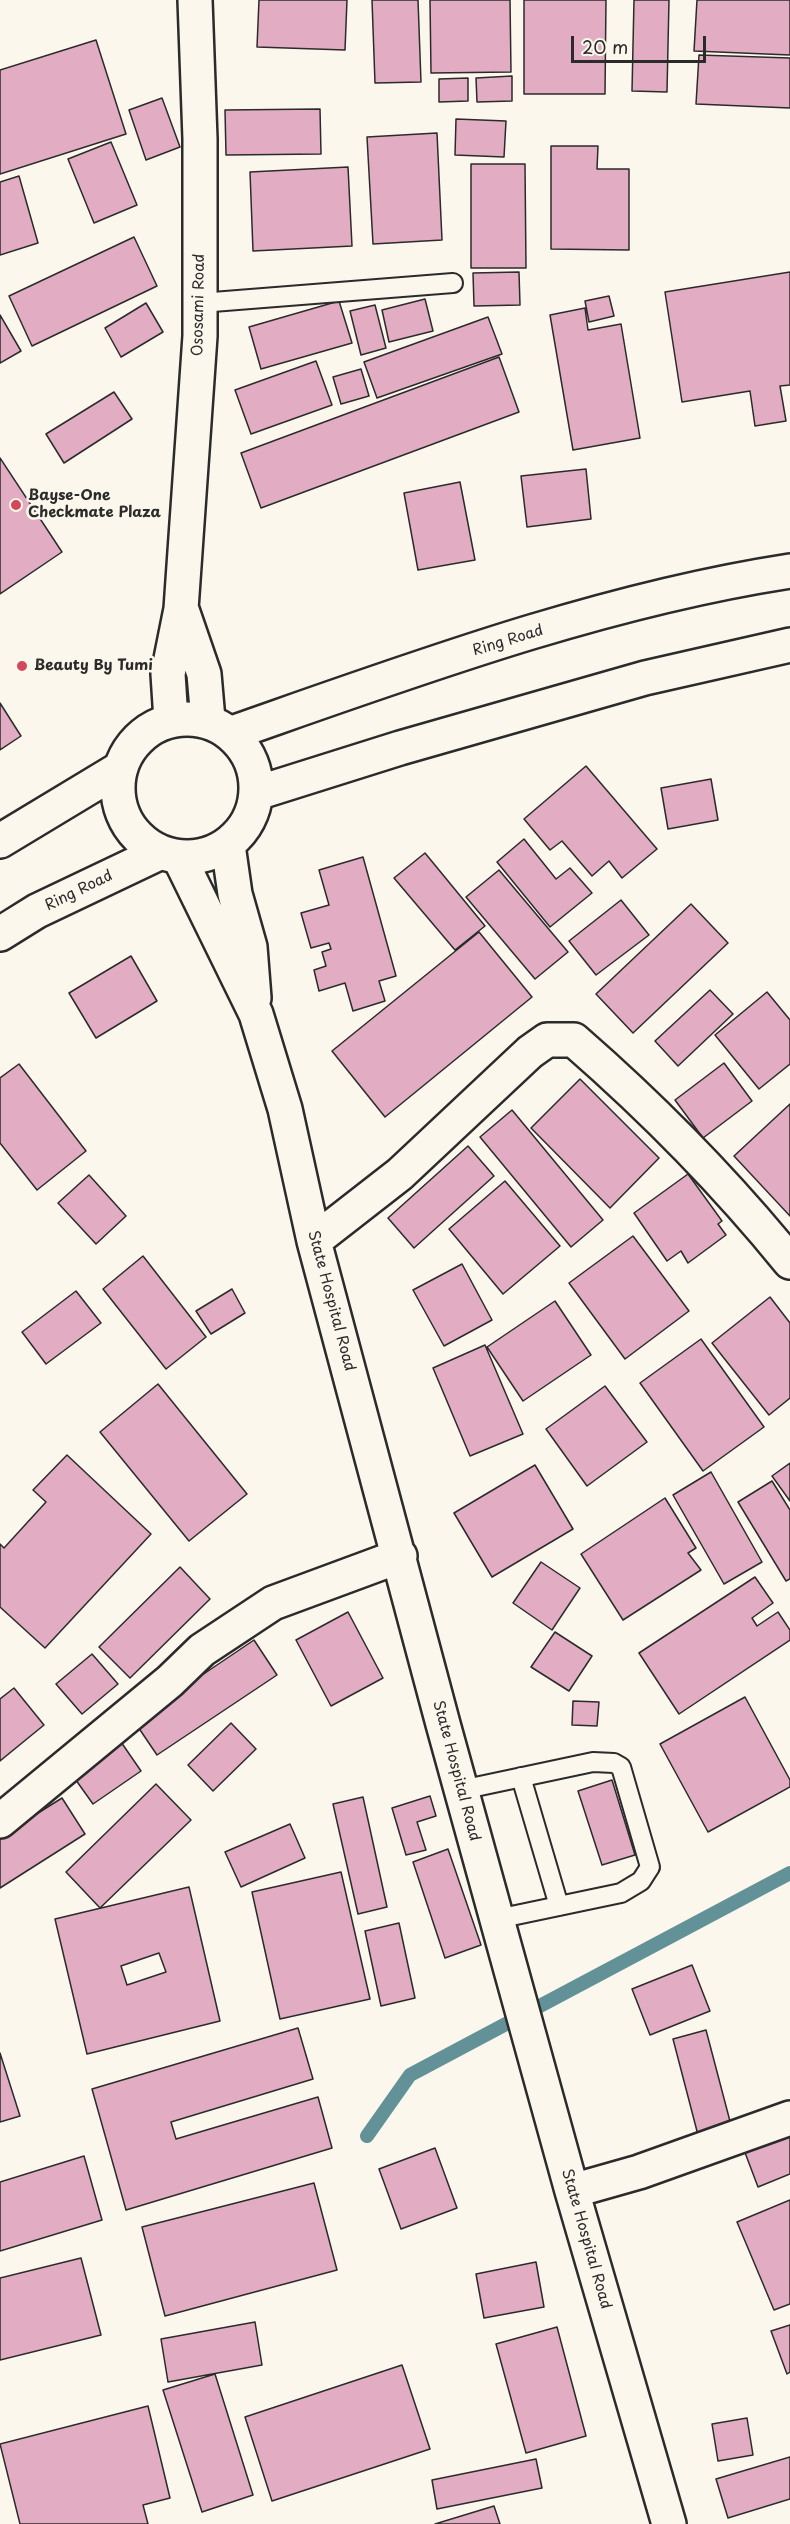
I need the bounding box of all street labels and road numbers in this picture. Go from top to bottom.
street label: Ososami Road [189,254,209,356]
street label: Ring Road [471,622,545,660]
street label: Ring Road [42,867,116,915]
street label: State Hospital Road [304,1229,358,1373]
street label: State Hospital Road [429,1699,483,1843]
street label: State Hospital Road [557,2167,615,2311]

